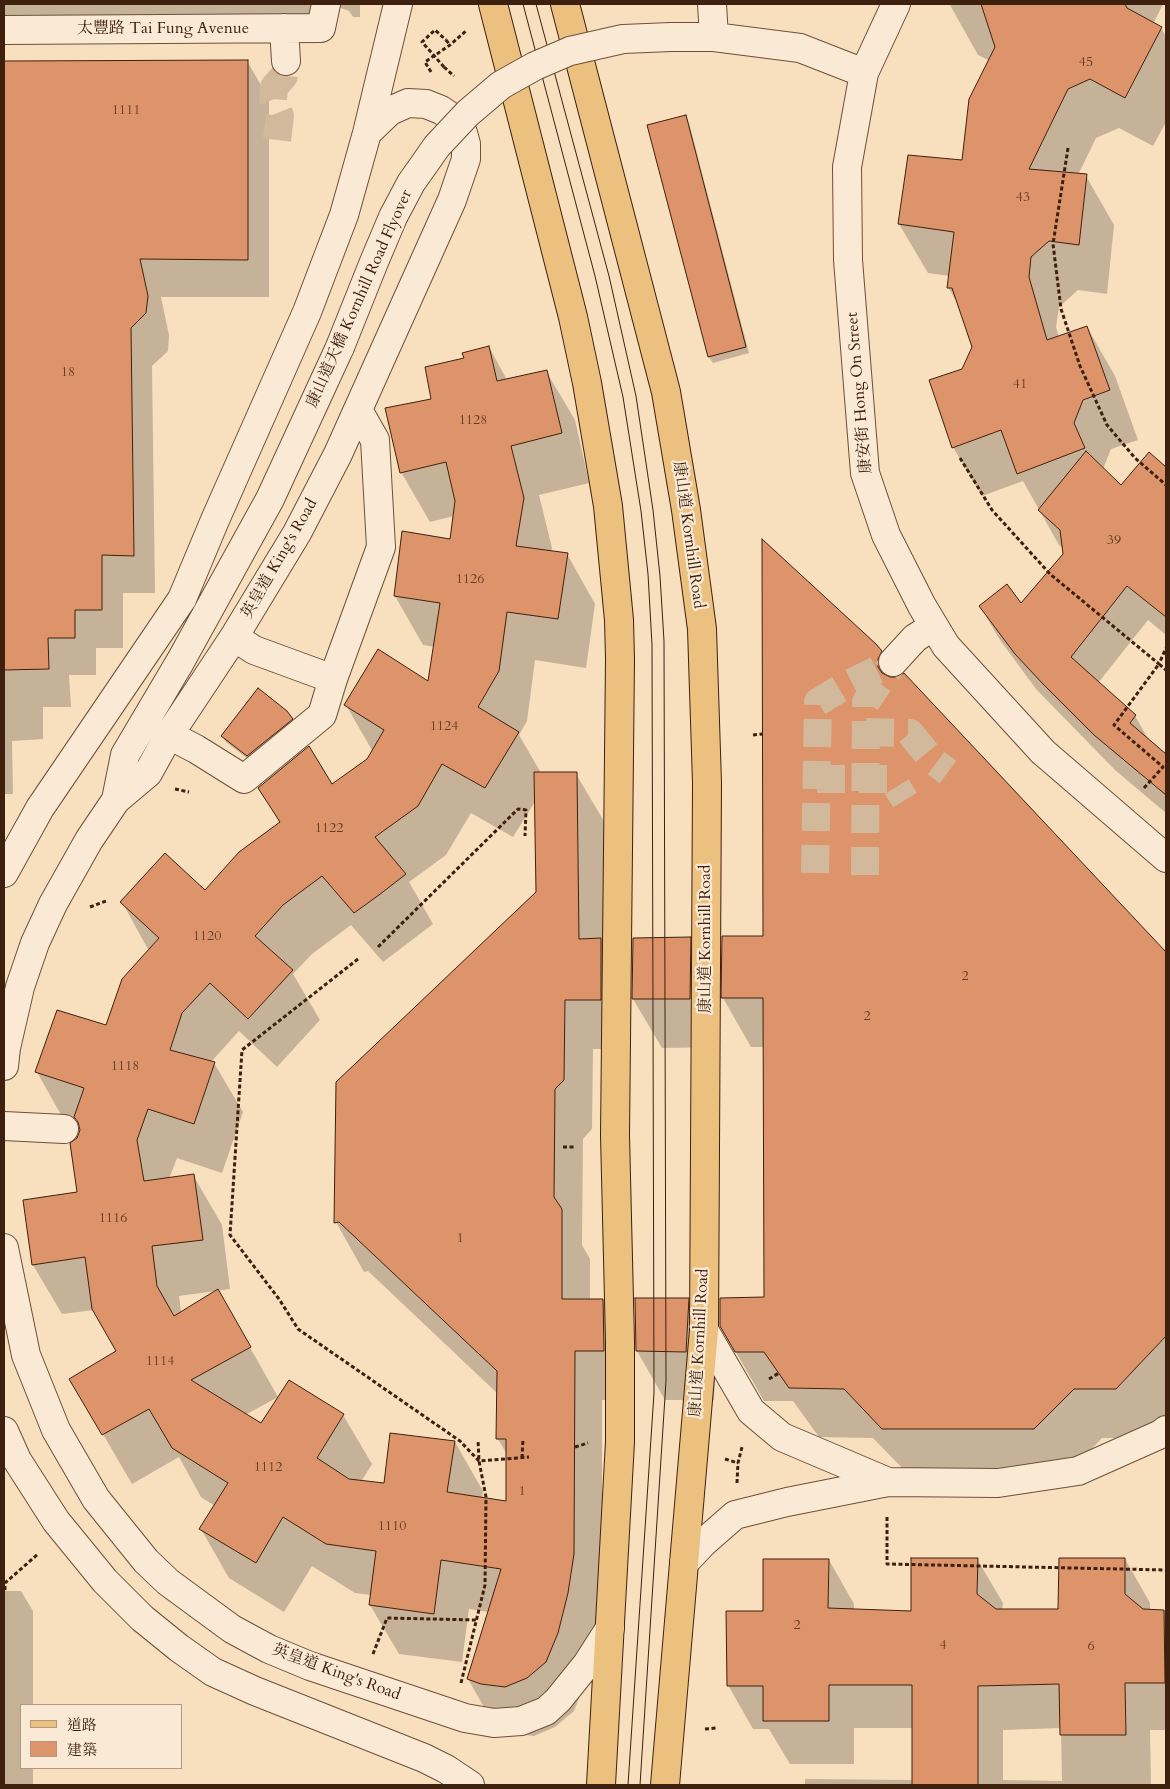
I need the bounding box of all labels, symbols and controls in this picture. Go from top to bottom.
street label: 太豐路 Tai Fung Avenue [77,19,249,39]
house number: 45 [1079,55,1093,71]
house number: 1111 [112,103,140,119]
street label: 康山道天橋 Kornhill Road Flyover [303,187,417,411]
house number: 43 [1016,190,1030,206]
street label: 康安街 Hong On Street [843,311,877,475]
house number: 18 [61,365,75,381]
house number: 41 [1013,377,1027,393]
house number: 1128 [459,413,487,429]
street label: 康山道 Kornhill Road [668,460,708,610]
street label: 英皇道 King's Road [238,496,322,622]
house number: 39 [1107,533,1121,549]
house number: 1126 [456,572,484,588]
house number: 1124 [430,719,458,735]
house number: 1122 [315,821,343,837]
street label: 康山道 Kornhill Road [696,865,716,1013]
house number: 1120 [193,929,221,945]
house number: 2 [961,969,969,985]
house number: 2 [863,1009,871,1025]
house number: 1118 [111,1059,139,1075]
house number: 1116 [99,1211,127,1227]
house number: 1 [456,1231,464,1247]
street label: 康山道 Kornhill Road [687,1268,713,1418]
house number: 1114 [146,1354,174,1370]
house number: 1112 [254,1460,282,1476]
house number: 1 [518,1484,526,1500]
house number: 1110 [378,1519,406,1535]
house number: 2 [793,1618,801,1634]
house number: 4 [939,1638,947,1654]
house number: 6 [1087,1639,1095,1655]
street label: 英皇道 King's Road [269,1641,403,1705]
legend [20,1704,182,1769]
text: 道路 [67,1715,97,1735]
text: 建築 [67,1740,97,1760]

